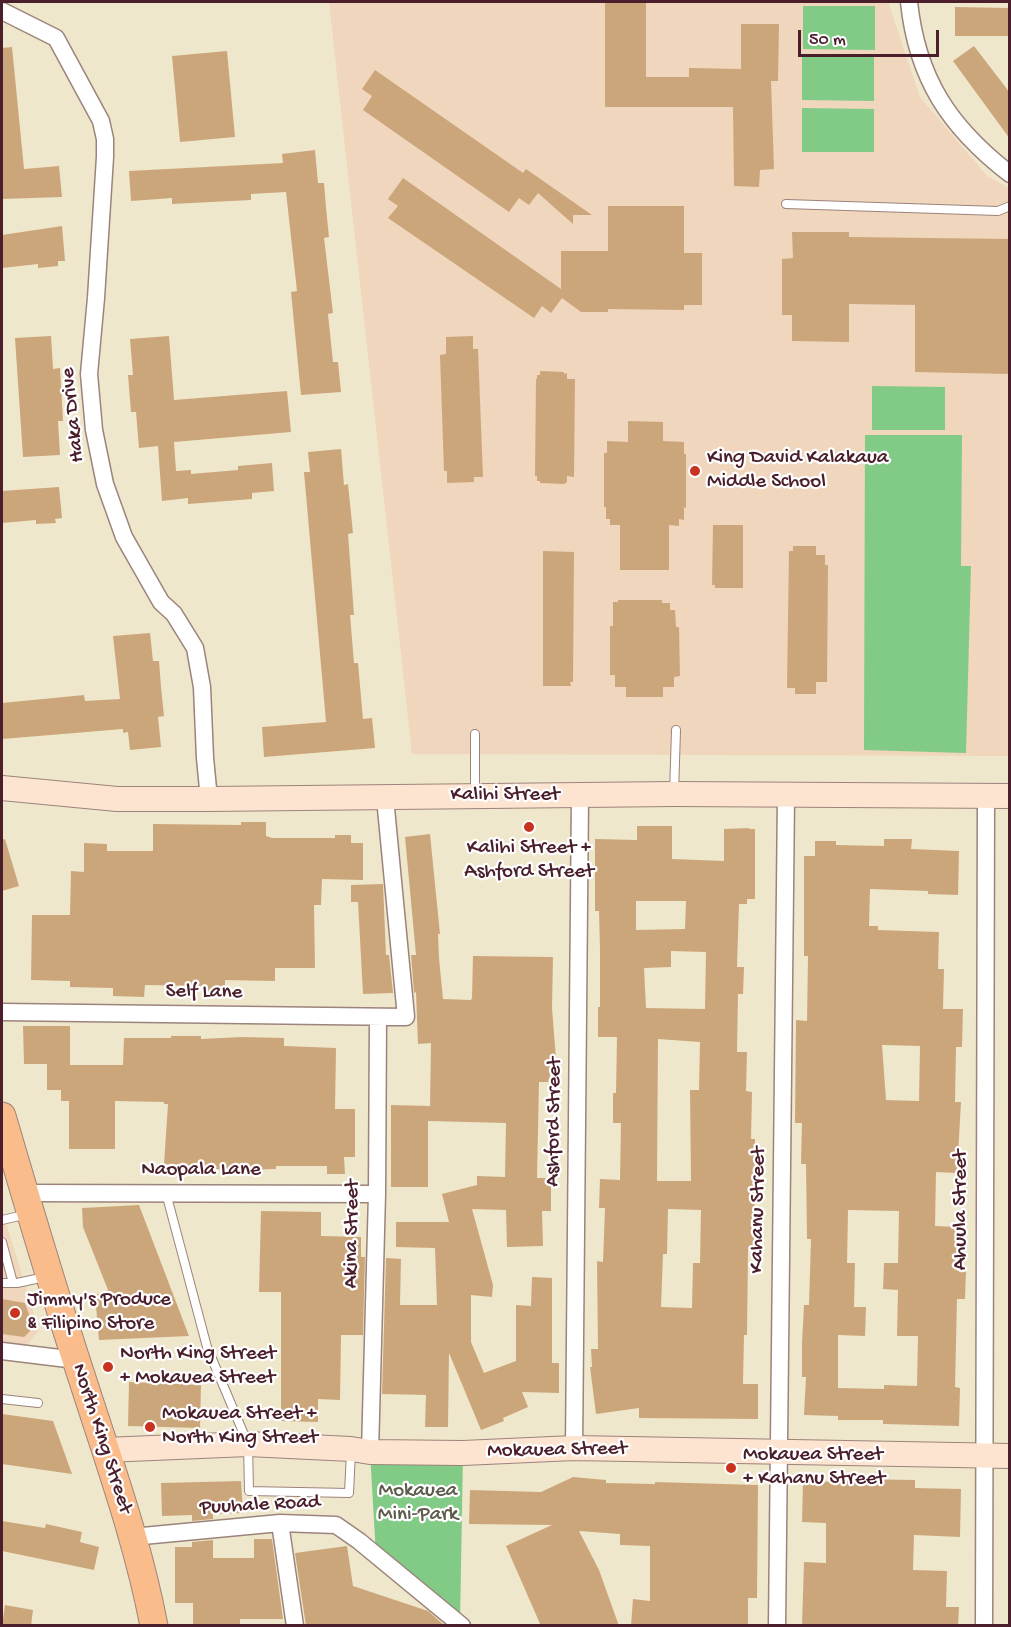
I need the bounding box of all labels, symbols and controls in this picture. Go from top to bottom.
scale bar [801,18,942,56]
text: 50 m [809,30,846,51]
street label: Haka Drive [56,366,92,464]
place label: King David Kalakaua Middle School [707,446,888,496]
marker: King David Kalakaua Middle School [688,464,702,478]
street label: Kalihi Street [450,783,560,809]
marker: Kalihi Street + Ashford Street [522,820,536,834]
place label: Kalihi Street + Ashford Street [464,836,594,886]
street label: Self Lane [165,980,243,1006]
street label: Ashford Street [541,1057,569,1187]
street label: Kahanu Street [745,1146,773,1274]
street label: Ahuula Street [949,1150,975,1270]
street label: Naopala Lane [141,1158,261,1184]
street label: Akina Street [339,1179,367,1289]
place label: Jimmy's Produce & Filipino Store [27,1288,171,1338]
marker: Jimmy's Produce & Filipino Store [8,1306,22,1320]
place label: North King Street + Mokauea Street [120,1342,276,1392]
marker: North King Street + Mokauea Street [101,1360,115,1374]
street label: North King Street [65,1361,137,1517]
place label: Mokauea Street + North King Street [162,1402,318,1452]
marker: Mokauea Street + North King Street [143,1420,157,1434]
street label: Mokauea Street [487,1437,627,1465]
place label: Mokauea Street + Kahanu Street [743,1443,885,1493]
marker: Mokauea Street + Kahanu Street [724,1461,738,1475]
park label: Mokauea Mini-Park [378,1479,458,1529]
street label: Puuhale Road [199,1490,321,1522]

